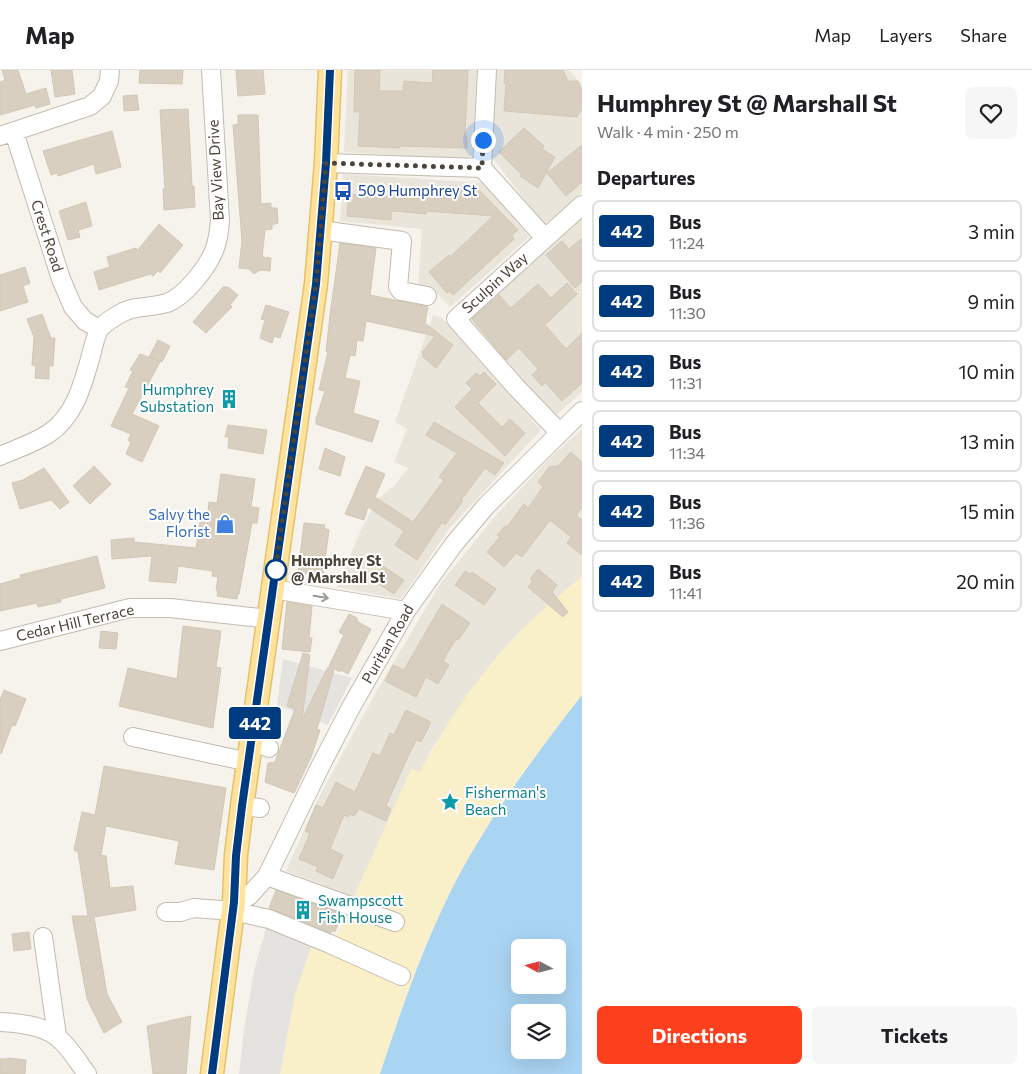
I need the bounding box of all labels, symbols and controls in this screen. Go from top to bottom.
text: Map [25,20,75,49]
text: Map [814,24,851,46]
text: Layers [879,24,932,46]
text: Share [960,24,1007,46]
button: heart [965,87,1017,139]
text: Humphrey St @ Marshall St [597,88,897,117]
street label: Bay View Drive [203,119,227,221]
text: Walk · 4 min · 250 m [597,122,739,141]
your location [471,128,496,153]
text: Departures [597,166,695,189]
bus stop icon: 509 Humphrey St [332,180,354,202]
place label: 509 Humphrey St [358,181,477,199]
street label: Crest Road [28,197,68,274]
text: Bus [669,210,701,233]
text: 442 [610,220,643,242]
text: 3 min [968,220,1015,243]
text: 11:24 [669,233,705,252]
street label: Sculpin Way [458,248,531,317]
text: Bus [669,280,701,303]
text: 442 [610,290,643,312]
text: 9 min [967,290,1015,313]
text: 11:30 [669,303,706,322]
text: Bus [669,350,701,373]
text: 442 [610,360,643,382]
text: 10 min [958,360,1015,383]
text: 11:31 [669,373,702,392]
place label: Humphrey Substation [140,380,214,415]
building icon: Humphrey Substation [218,388,240,410]
text: Bus [669,420,701,443]
text: 442 [610,430,643,452]
text: 13 min [960,430,1015,453]
text: 11:34 [669,443,705,462]
text: Bus [669,490,701,513]
text: 442 [610,500,643,522]
text: 15 min [960,500,1015,523]
place label: Salvy the Florist [149,505,210,540]
shop icon: Salvy the Florist [214,513,236,535]
text: 11:36 [669,513,705,532]
place label: Humphrey St @ Marshall St [291,551,385,586]
marker: Humphrey St @ Marshall St [265,559,287,581]
text: Bus [669,560,701,583]
text: 442 [610,570,643,592]
text: 20 min [956,570,1015,593]
text: 11:41 [669,583,702,602]
one-way arrow [313,592,329,602]
street label: Cedar Hill Terrace [14,600,136,644]
street label: Puritan Road [357,601,417,686]
line badge: 442 [226,707,284,739]
text: 442 [239,712,271,734]
place label: Fisherman's Beach [465,783,546,818]
place icon: Fisherman's Beach [439,791,461,813]
place label: Swampscott Fish House [318,891,403,926]
building icon: Swampscott Fish House [292,899,314,921]
north arrow [511,939,566,994]
map controls [511,939,566,1059]
button: layers [511,1004,566,1059]
button: Directions [597,1006,802,1064]
button: Tickets [812,1006,1017,1064]

